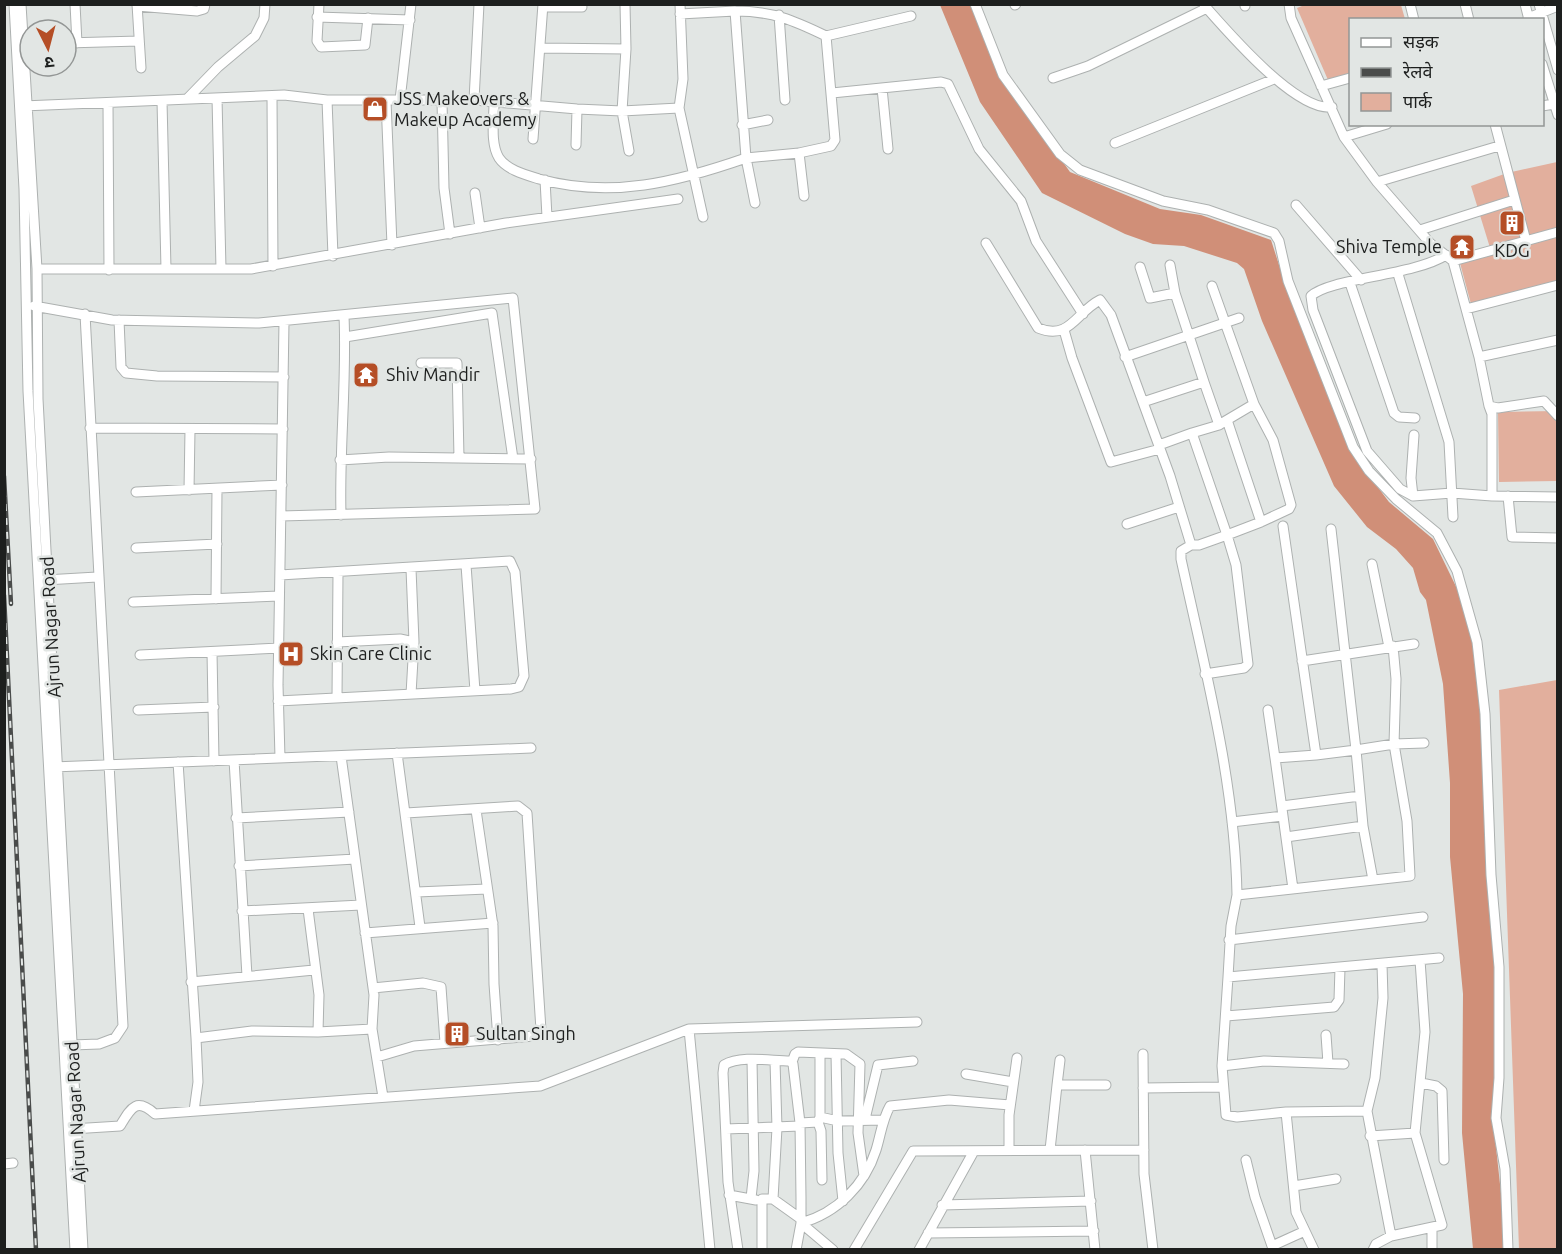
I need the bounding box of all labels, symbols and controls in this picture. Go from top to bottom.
north arrow [18,18,78,78]
legend [1349,18,1544,126]
text: सड़क [1403,31,1440,52]
text: उ [43,53,55,72]
text: रेलवे [1402,61,1434,81]
place label: JSS Makeovers & Makeup Academy [394,88,537,129]
text: पार्क [1403,91,1433,111]
shop icon: JSS Makeovers & Makeup Academy [360,94,390,124]
building icon: KDG [1497,208,1527,238]
temple icon: Shiva Temple [1447,232,1477,262]
place label: Shiva Temple [1336,236,1442,256]
place label: KDG [1494,240,1530,260]
temple icon: Shiv Mandir [351,360,381,390]
place label: Shiv Mandir [386,364,480,384]
street label: Ajrun Nagar Road [36,556,64,698]
hospital icon: Skin Care Clinic [276,639,306,669]
place label: Skin Care Clinic [310,643,432,663]
building icon: Sultan Singh [442,1019,472,1049]
place label: Sultan Singh [476,1023,576,1043]
street label: Ajrun Nagar Road [61,1041,89,1183]

